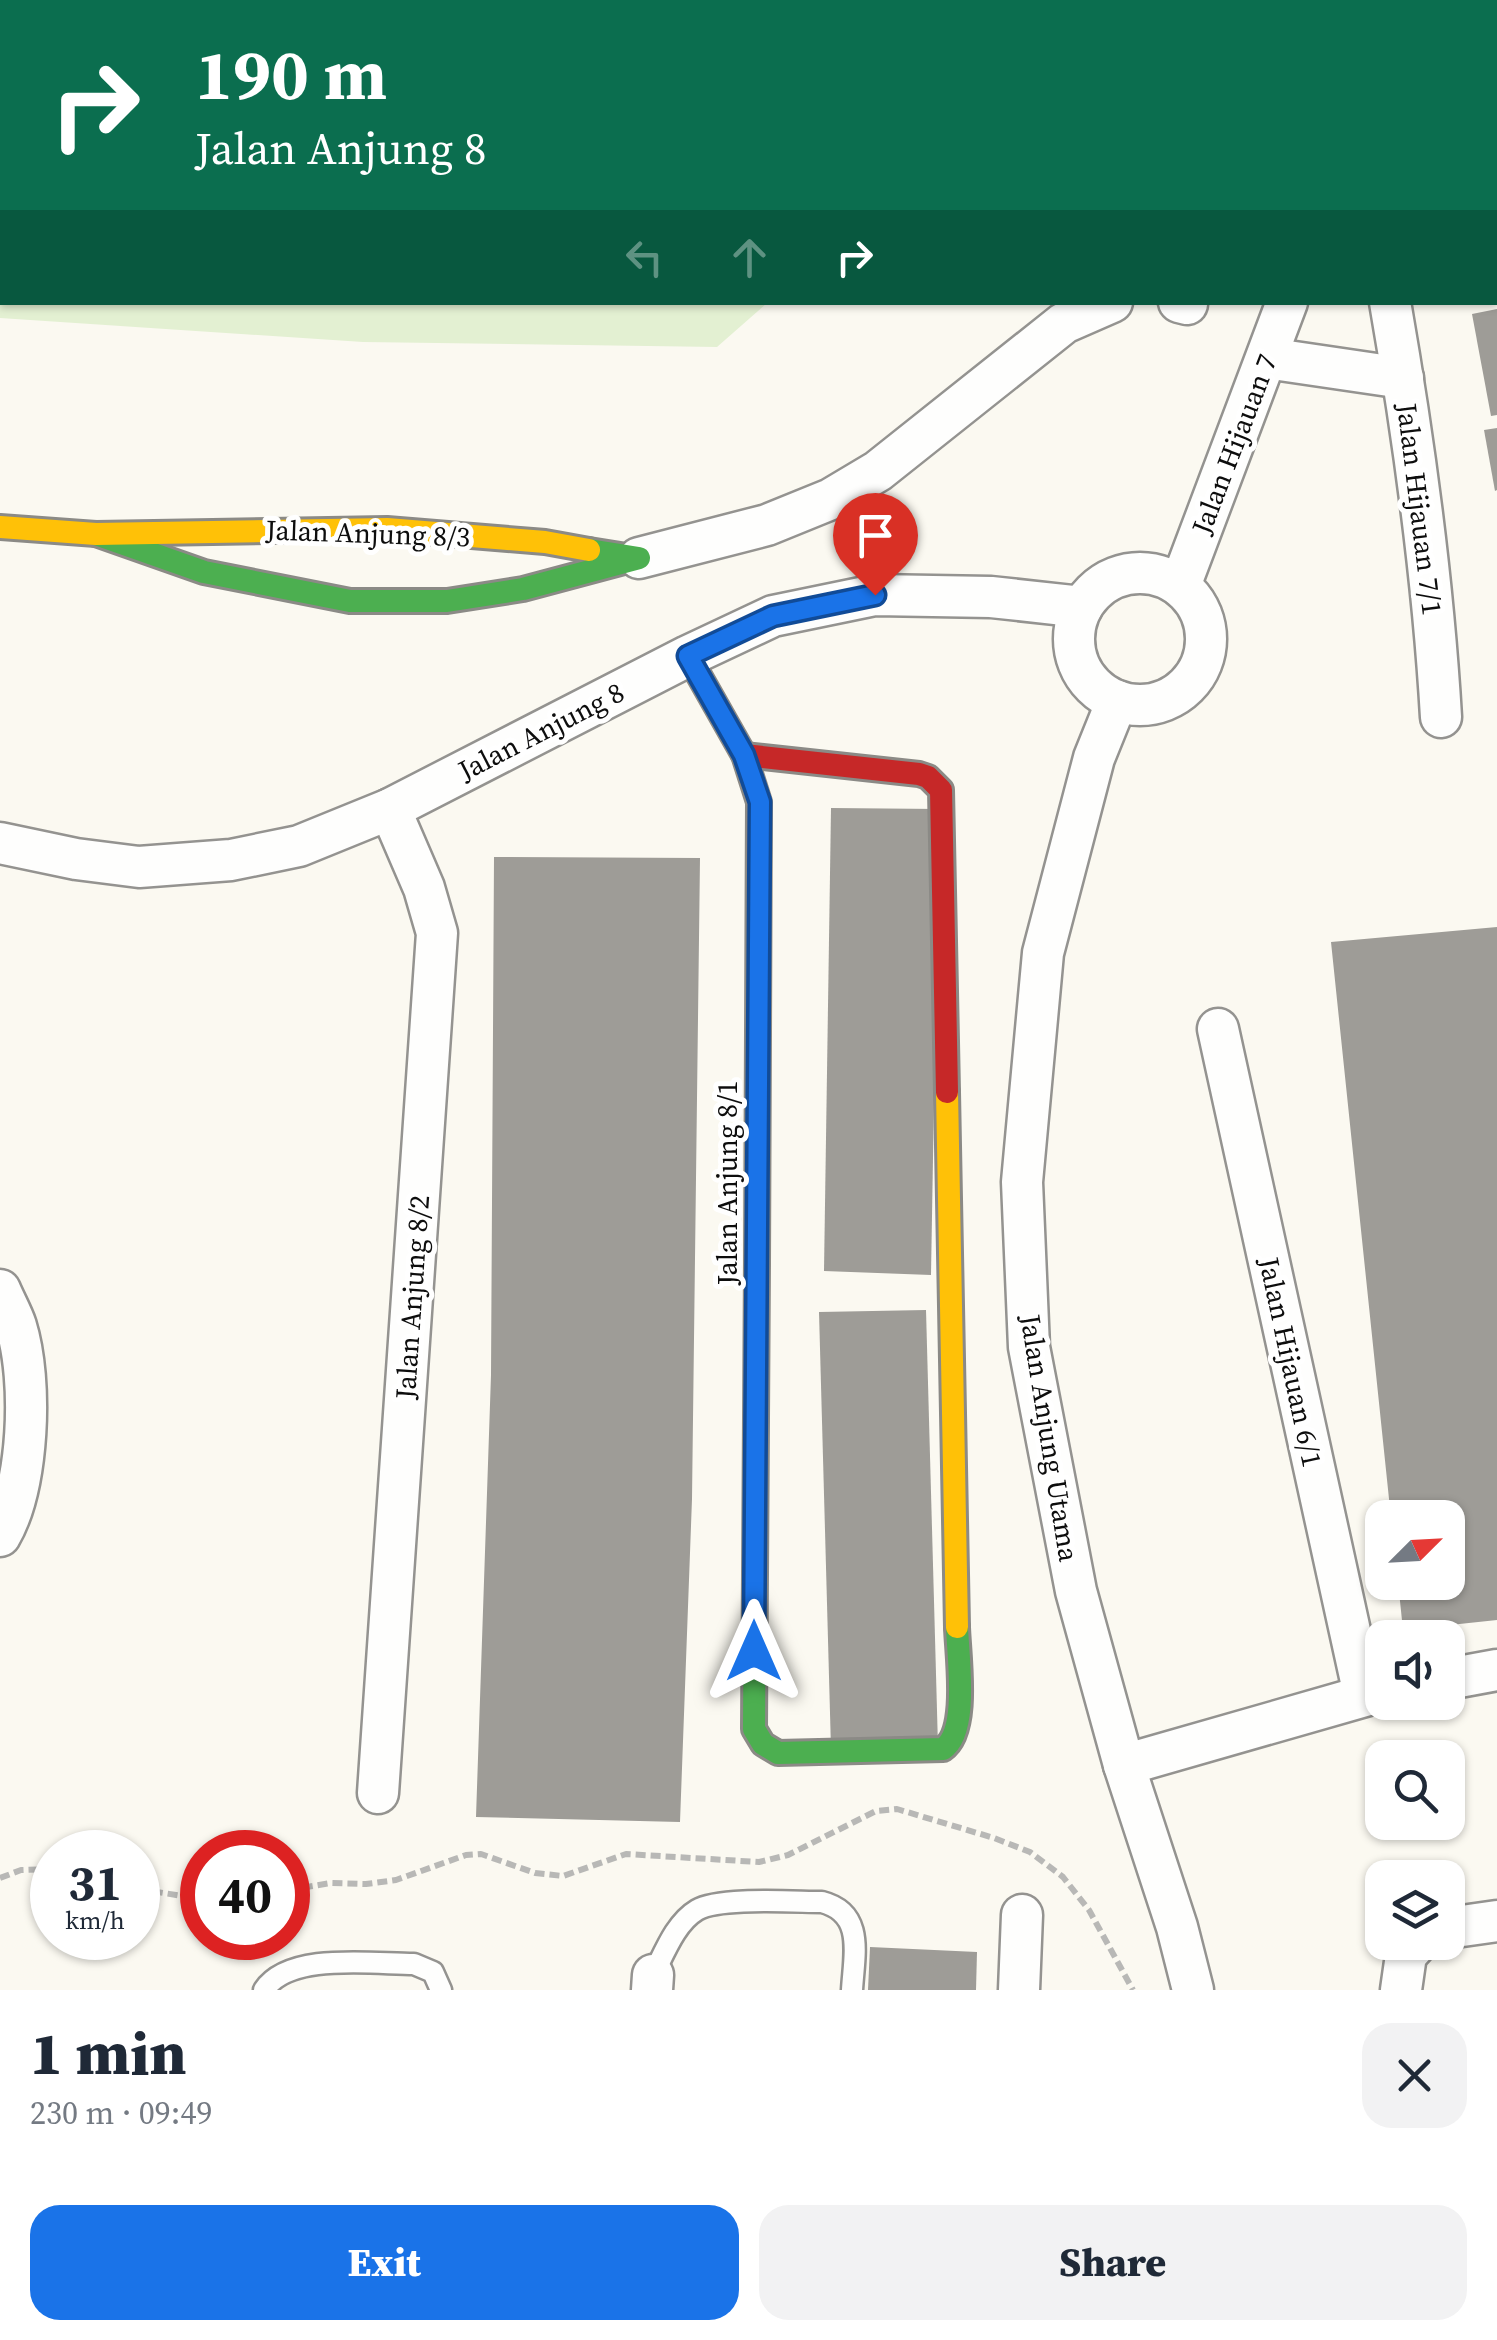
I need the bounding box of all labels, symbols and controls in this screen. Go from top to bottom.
text: 190 m [195,26,387,122]
icon: right [30,40,160,170]
text: Jalan Anjung 8 [195,117,486,179]
icon: left [617,230,672,285]
icon: ahead [722,230,777,285]
icon: right [827,230,882,285]
street label: Jalan Hijauan 7 [1182,348,1286,540]
street label: Jalan Hijauan 7/1 [1388,400,1452,617]
pin [833,493,918,596]
icon: arrive [848,508,903,563]
street label: Jalan Anjung 8/3 [264,510,471,556]
street label: Jalan Anjung 8 [451,673,630,790]
street label: Jalan Anjung 8/1 [708,1081,746,1286]
street label: Jalan Anjung 8/2 [386,1194,438,1401]
street label: Jalan Hijauan 6/1 [1250,1253,1332,1470]
street label: Jalan Anjung Utama [1012,1311,1088,1565]
north arrow [1365,1500,1465,1600]
map controls [1365,1500,1465,1960]
position arrow [702,1599,806,1703]
button: sound [1365,1620,1465,1720]
button: search [1365,1740,1465,1840]
speed limit sign: 40 [180,1830,310,1960]
text: 31 [68,1848,122,1917]
button: layers [1365,1860,1465,1960]
text: km/h [65,1903,125,1937]
text: 1 min [30,2012,186,2094]
button: close [1362,2023,1467,2128]
text: 230 m · 09:49 [30,2091,212,2135]
button: Exit [30,2205,739,2320]
button: Share [759,2205,1467,2320]

